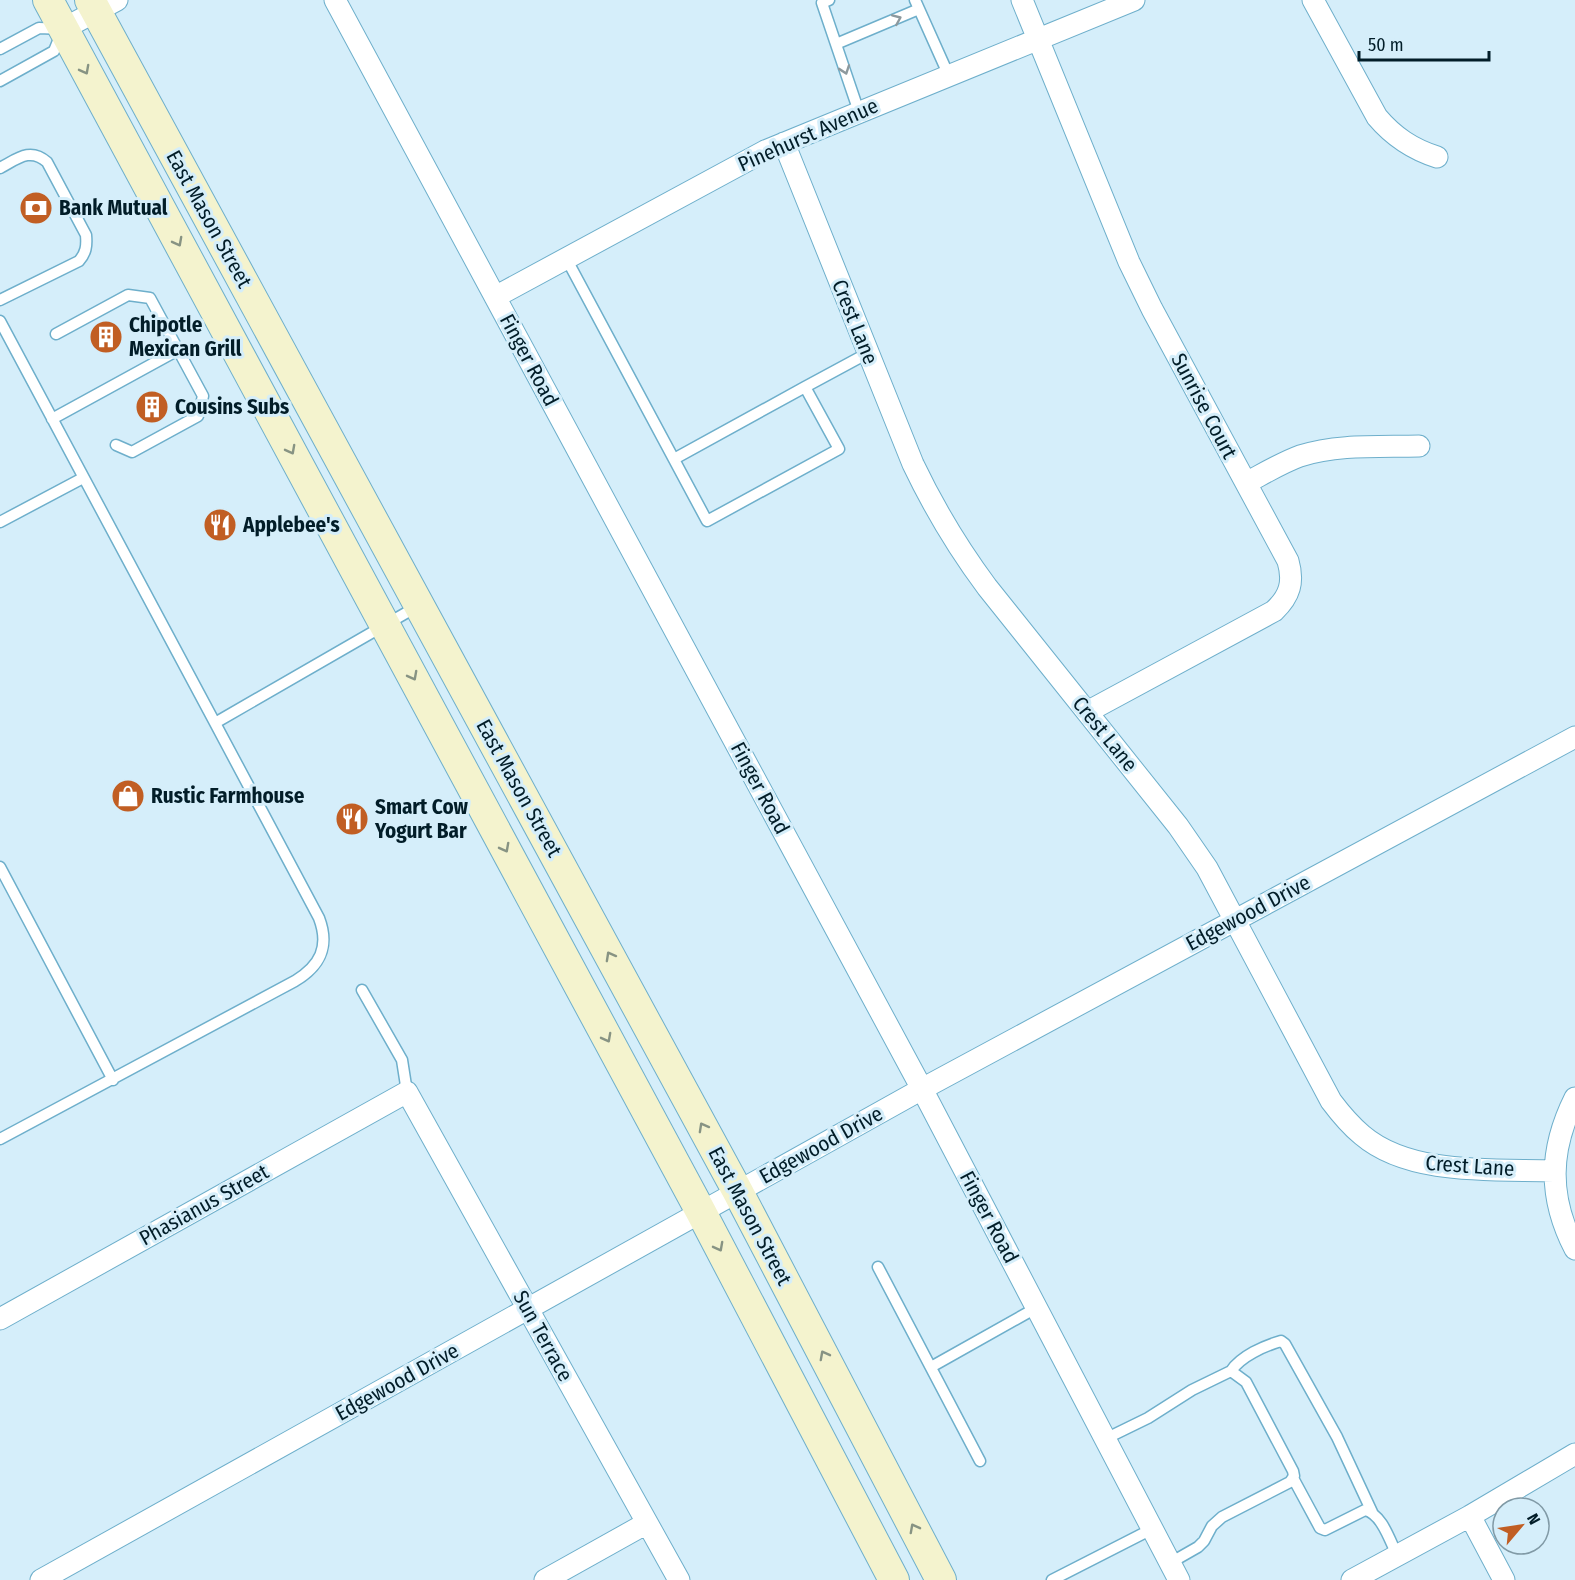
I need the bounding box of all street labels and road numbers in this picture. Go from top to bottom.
street label: Pinehurst Avenue [734,92,882,178]
street label: East Mason Street [160,146,258,292]
street label: Crest Lane [826,276,884,368]
street label: Finger Road [494,309,564,411]
street label: Sunrise Court [1165,349,1243,463]
street label: Crest Lane [1067,691,1143,777]
street label: East Mason Street [470,715,568,861]
street label: Finger Road [725,737,795,839]
street label: Edgewood Drive [1181,869,1315,957]
street label: Edgewood Drive [755,1100,887,1190]
street label: East Mason Street [703,1142,798,1290]
street label: Crest Lane [1425,1150,1515,1182]
street label: Phasianus Street [135,1159,273,1251]
street label: Finger Road [954,1166,1024,1268]
street label: Sun Terrace [507,1286,579,1386]
street label: Edgewood Drive [331,1337,463,1427]

